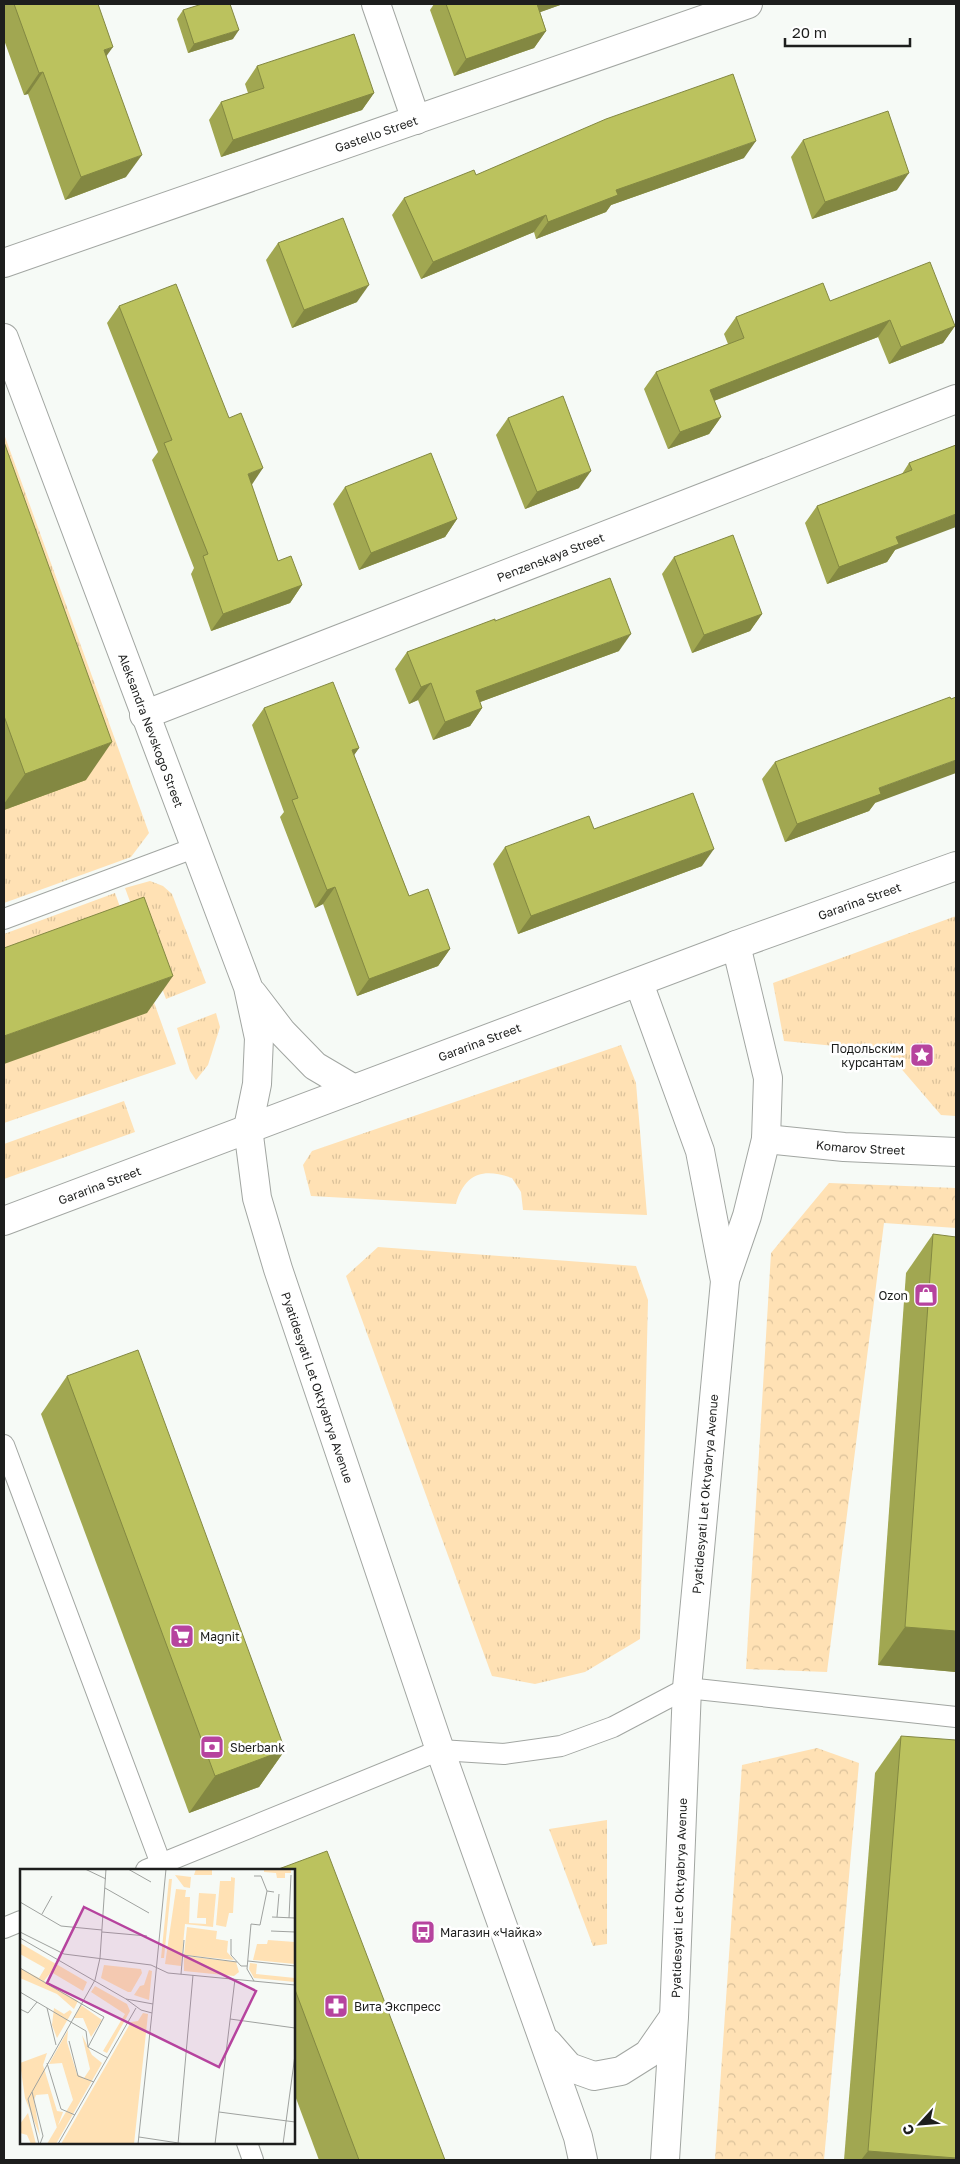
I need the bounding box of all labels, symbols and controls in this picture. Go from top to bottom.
scale bar [785,15,910,47]
text: 20 m [792,23,827,41]
street label: Gastello Street [333,112,420,155]
street label: Penzenskaya Street [495,529,606,585]
street label: Aleksandra Nevskogo Street [116,651,187,810]
street label: Gararina Street [816,879,903,923]
street label: Gararina Street [436,1019,523,1064]
place label: Подольским курсантам [831,1041,904,1070]
place icon: Подольским курсантам [909,1042,935,1068]
street label: Komarov Street [815,1137,906,1157]
street label: Gararina Street [56,1163,143,1207]
shop icon: Ozon [913,1282,939,1308]
place label: Ozon [879,1288,908,1303]
street label: Pyatidesyati Let Oktyabrya Avenue [279,1290,357,1485]
street label: Pyatidesyati Let Oktyabrya Avenue [689,1394,721,1594]
supermarket icon: Magnit [169,1623,195,1649]
place label: Magnit [200,1629,240,1644]
bank icon: Sberbank [199,1734,225,1760]
place label: Sberbank [230,1740,285,1755]
street label: Pyatidesyati Let Oktyabrya Avenue [668,1798,690,1998]
inset map [20,1869,295,2144]
bus stop icon: Магазин «Чайка» [410,1919,436,1945]
place label: Магазин «Чайка» [440,1925,542,1940]
pharmacy icon: Вита Экспресс [323,1993,349,2019]
place label: Вита Экспресс [354,1999,441,2014]
north arrow [895,2099,945,2149]
text: С [898,2122,918,2138]

